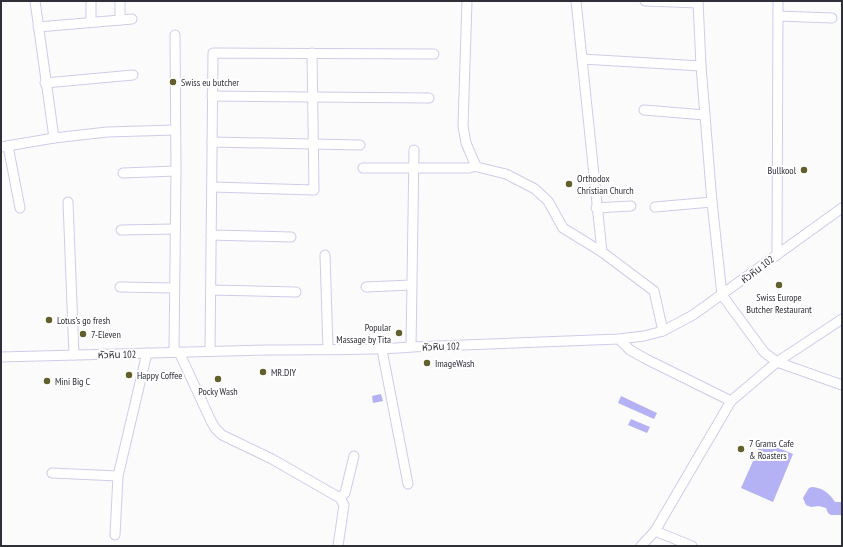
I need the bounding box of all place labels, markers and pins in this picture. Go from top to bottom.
place label: Swiss eu butcher [181,76,239,89]
marker: Swiss eu butcher [168,77,178,87]
place label: Bullkool [768,164,797,177]
marker: Bullkool [799,165,809,175]
place label: Orthodox Christian Church [577,172,634,197]
marker: Orthodox Christian Church [564,179,574,189]
marker: Swiss Europe Butcher Restaurant [774,280,784,290]
place label: Swiss Europe Butcher Restaurant [746,291,812,316]
place label: Lotus's go fresh [57,314,110,327]
marker: Lotus's go fresh [44,315,54,325]
place label: Popular Massage by Tita [336,321,391,346]
place label: 7-Eleven [91,328,121,341]
marker: Popular Massage by Tita [394,328,404,338]
marker: 7-Eleven [78,329,88,339]
place label: ImageWash [435,357,474,370]
marker: ImageWash [422,358,432,368]
place label: MR.DIY [271,366,297,379]
marker: MR.DIY [258,367,268,377]
place label: Happy Coffee [137,369,182,382]
marker: Happy Coffee [124,370,134,380]
marker: Pocky Wash [213,374,223,384]
place label: Mini Big C [55,375,91,388]
marker: Mini Big C [42,376,52,386]
place label: Pocky Wash [198,385,238,398]
place label: 7 Grams Cafe & Roasters [749,437,794,462]
marker: 7 Grams Cafe & Roasters [736,444,746,454]

